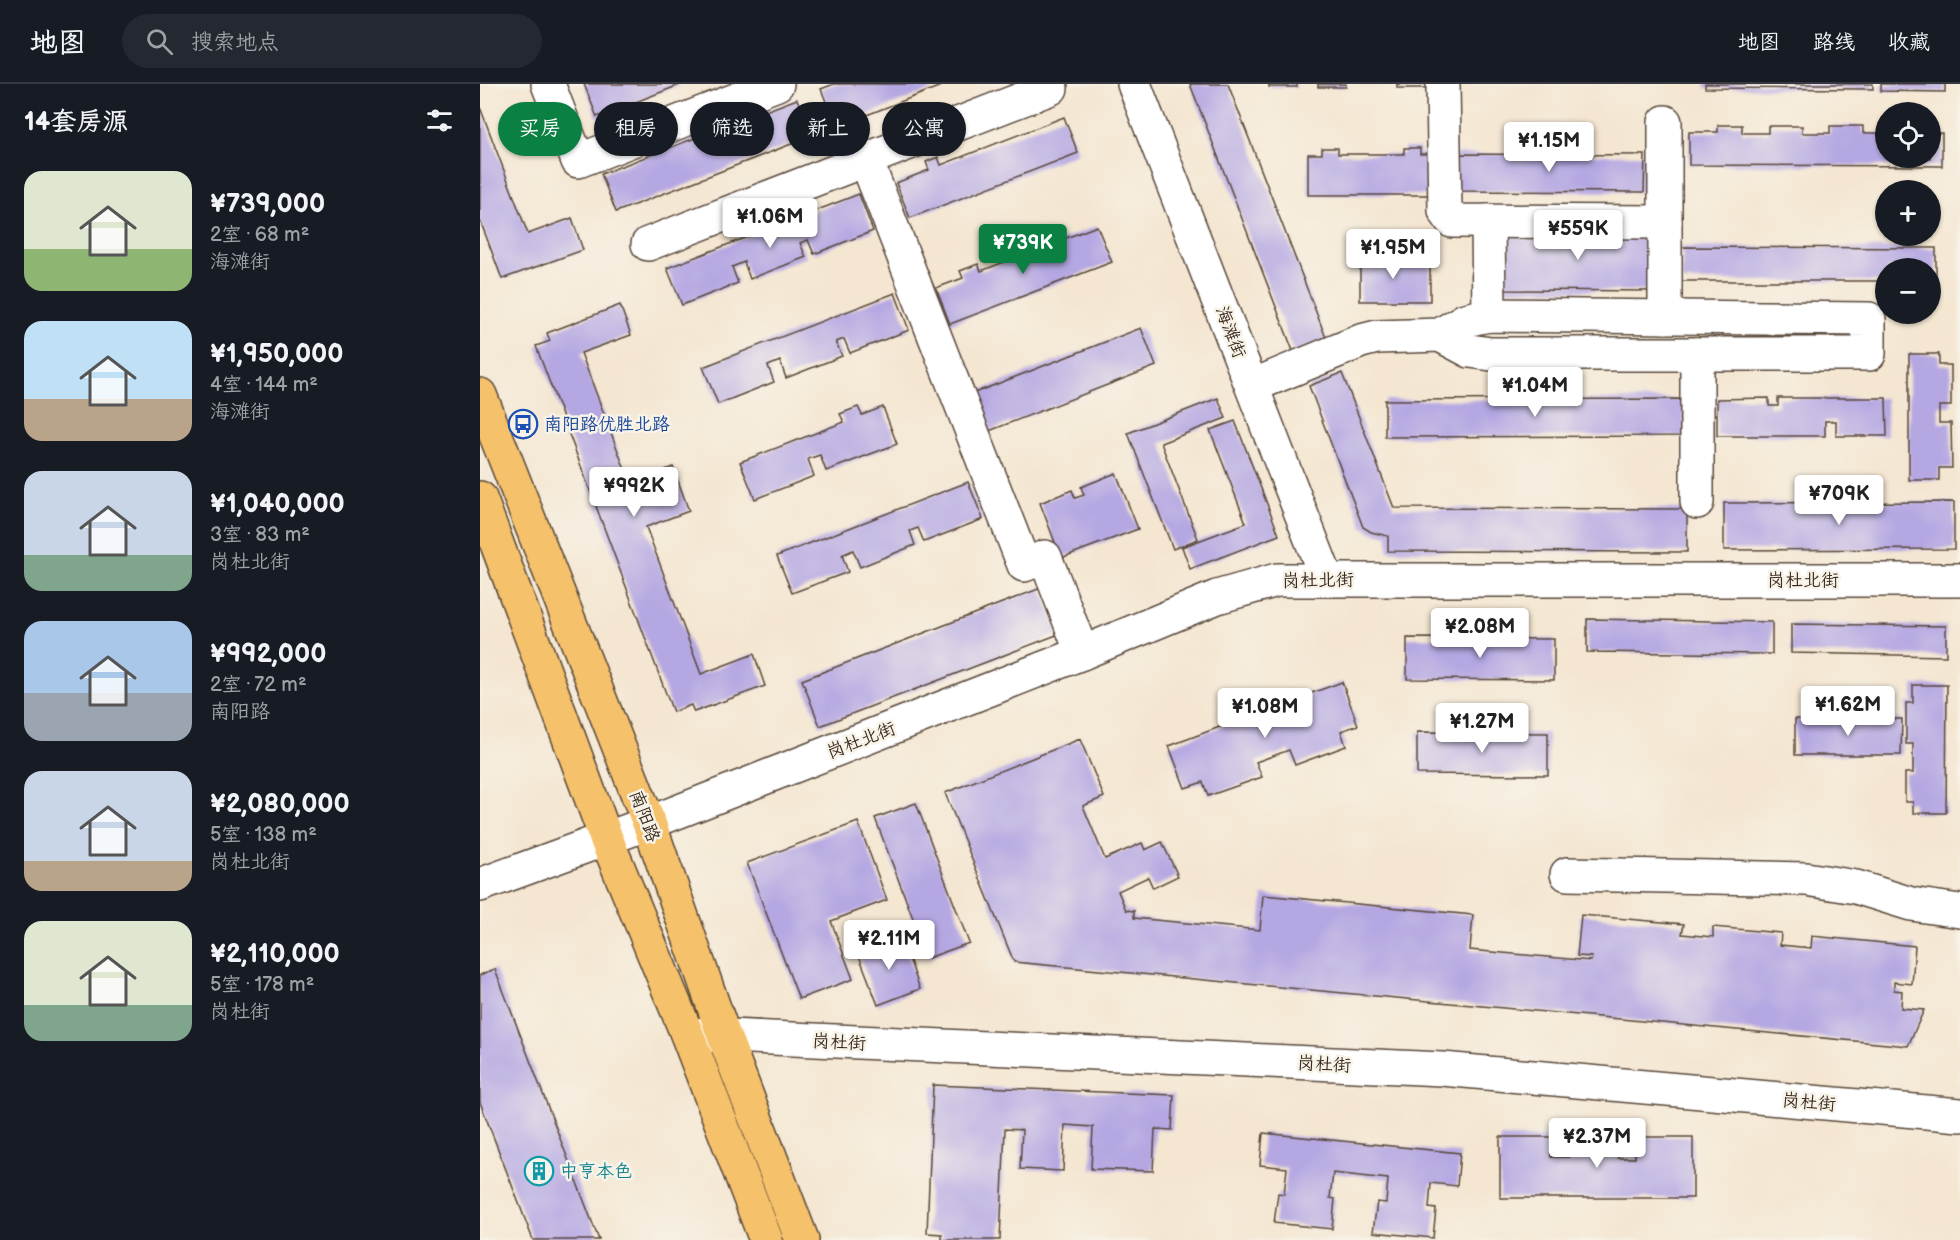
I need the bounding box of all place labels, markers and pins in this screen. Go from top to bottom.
pin: ¥1.15M [1500,122,1598,173]
pin: ¥1.06M [721,198,819,249]
pin: ¥559K [1536,210,1620,261]
pin: ¥739K [981,224,1065,275]
pin: ¥1.95M [1344,229,1442,280]
pin: ¥1.04M [1486,367,1584,418]
bus stop icon: 南阳路优胜北路 [507,408,539,440]
place label: 南阳路优胜北路 [544,414,670,435]
pin: ¥992K [592,467,676,518]
pin: ¥709K [1797,475,1881,526]
pin: ¥2.08M [1431,608,1529,659]
pin: ¥1.62M [1799,686,1897,737]
pin: ¥1.08M [1216,688,1314,739]
pin: ¥1.27M [1433,703,1531,754]
pin: ¥2.11M [840,920,938,971]
pin: ¥2.37M [1548,1118,1646,1169]
building icon: 中亨本色 [523,1155,555,1187]
place label: 中亨本色 [560,1161,632,1182]

